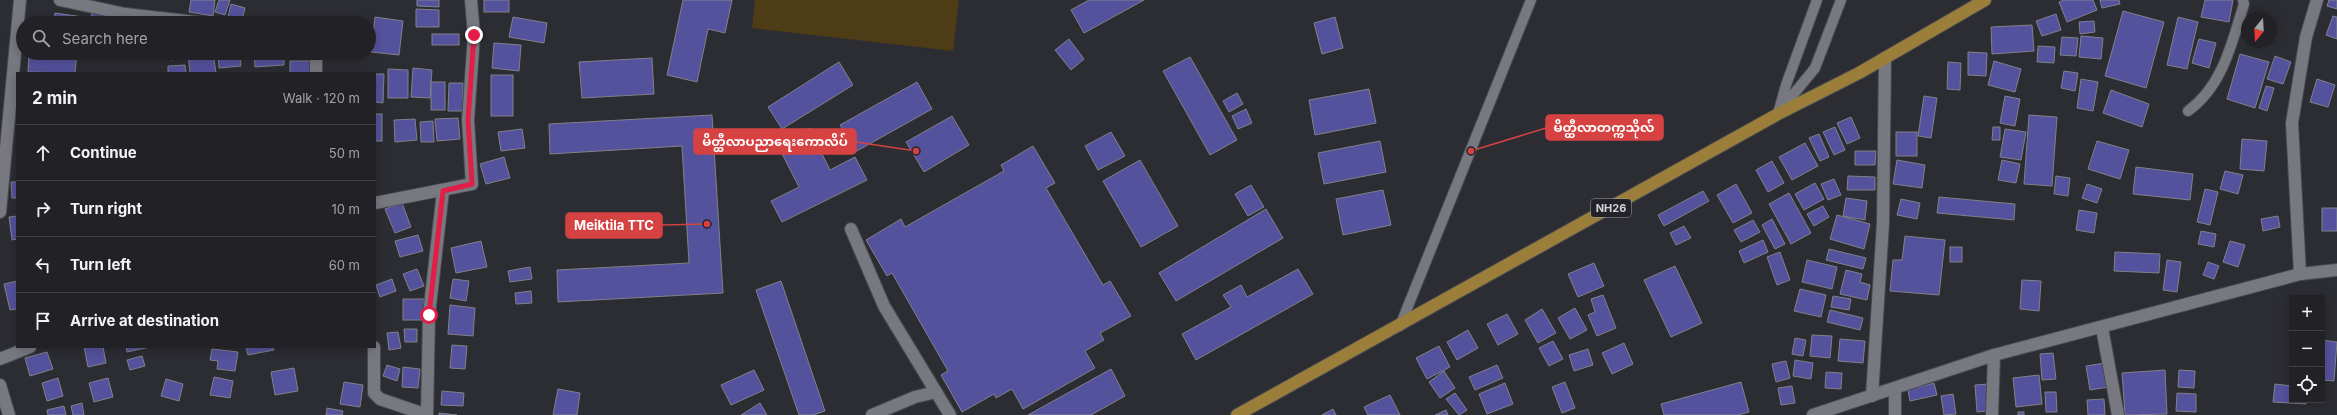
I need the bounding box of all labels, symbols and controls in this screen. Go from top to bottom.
north arrow [2241,12,2277,48]
search box [16,16,376,60]
route end [465,26,483,44]
icon: search [30,27,52,49]
text: Search here [62,29,148,48]
text: 2 min [32,88,77,108]
text: Walk · 120 m [283,90,360,106]
callout: မိတ္ထီလာတက္ကသိုလ် [1546,115,1663,140]
text: မိတ္ထီလာတက္ကသိုလ် [1554,118,1654,139]
callout: မိတ္ထီလာပညာရေးကောလိပ် [694,129,856,154]
text: မိတ္ထီလာပညာရေးကောလိပ် [702,132,848,152]
icon: ahead [32,142,54,164]
text: Continue [70,143,137,162]
text: 50 m [329,145,360,161]
icon: right [32,198,54,220]
text: Turn right [70,199,142,218]
road number: NH26 [1591,199,1631,217]
text: 10 m [331,201,360,217]
callout: Meiktila TTC [566,213,662,238]
text: Meiktila TTC [574,217,654,233]
icon: left [32,254,54,276]
text: Turn left [70,255,131,274]
text: 60 m [329,257,360,273]
map controls [2289,295,2325,403]
button: + [2289,295,2325,331]
route start [420,306,438,324]
icon: arrive [32,310,54,332]
text: Arrive at destination [70,311,219,330]
button: − [2289,331,2325,367]
button: locate [2289,367,2325,403]

